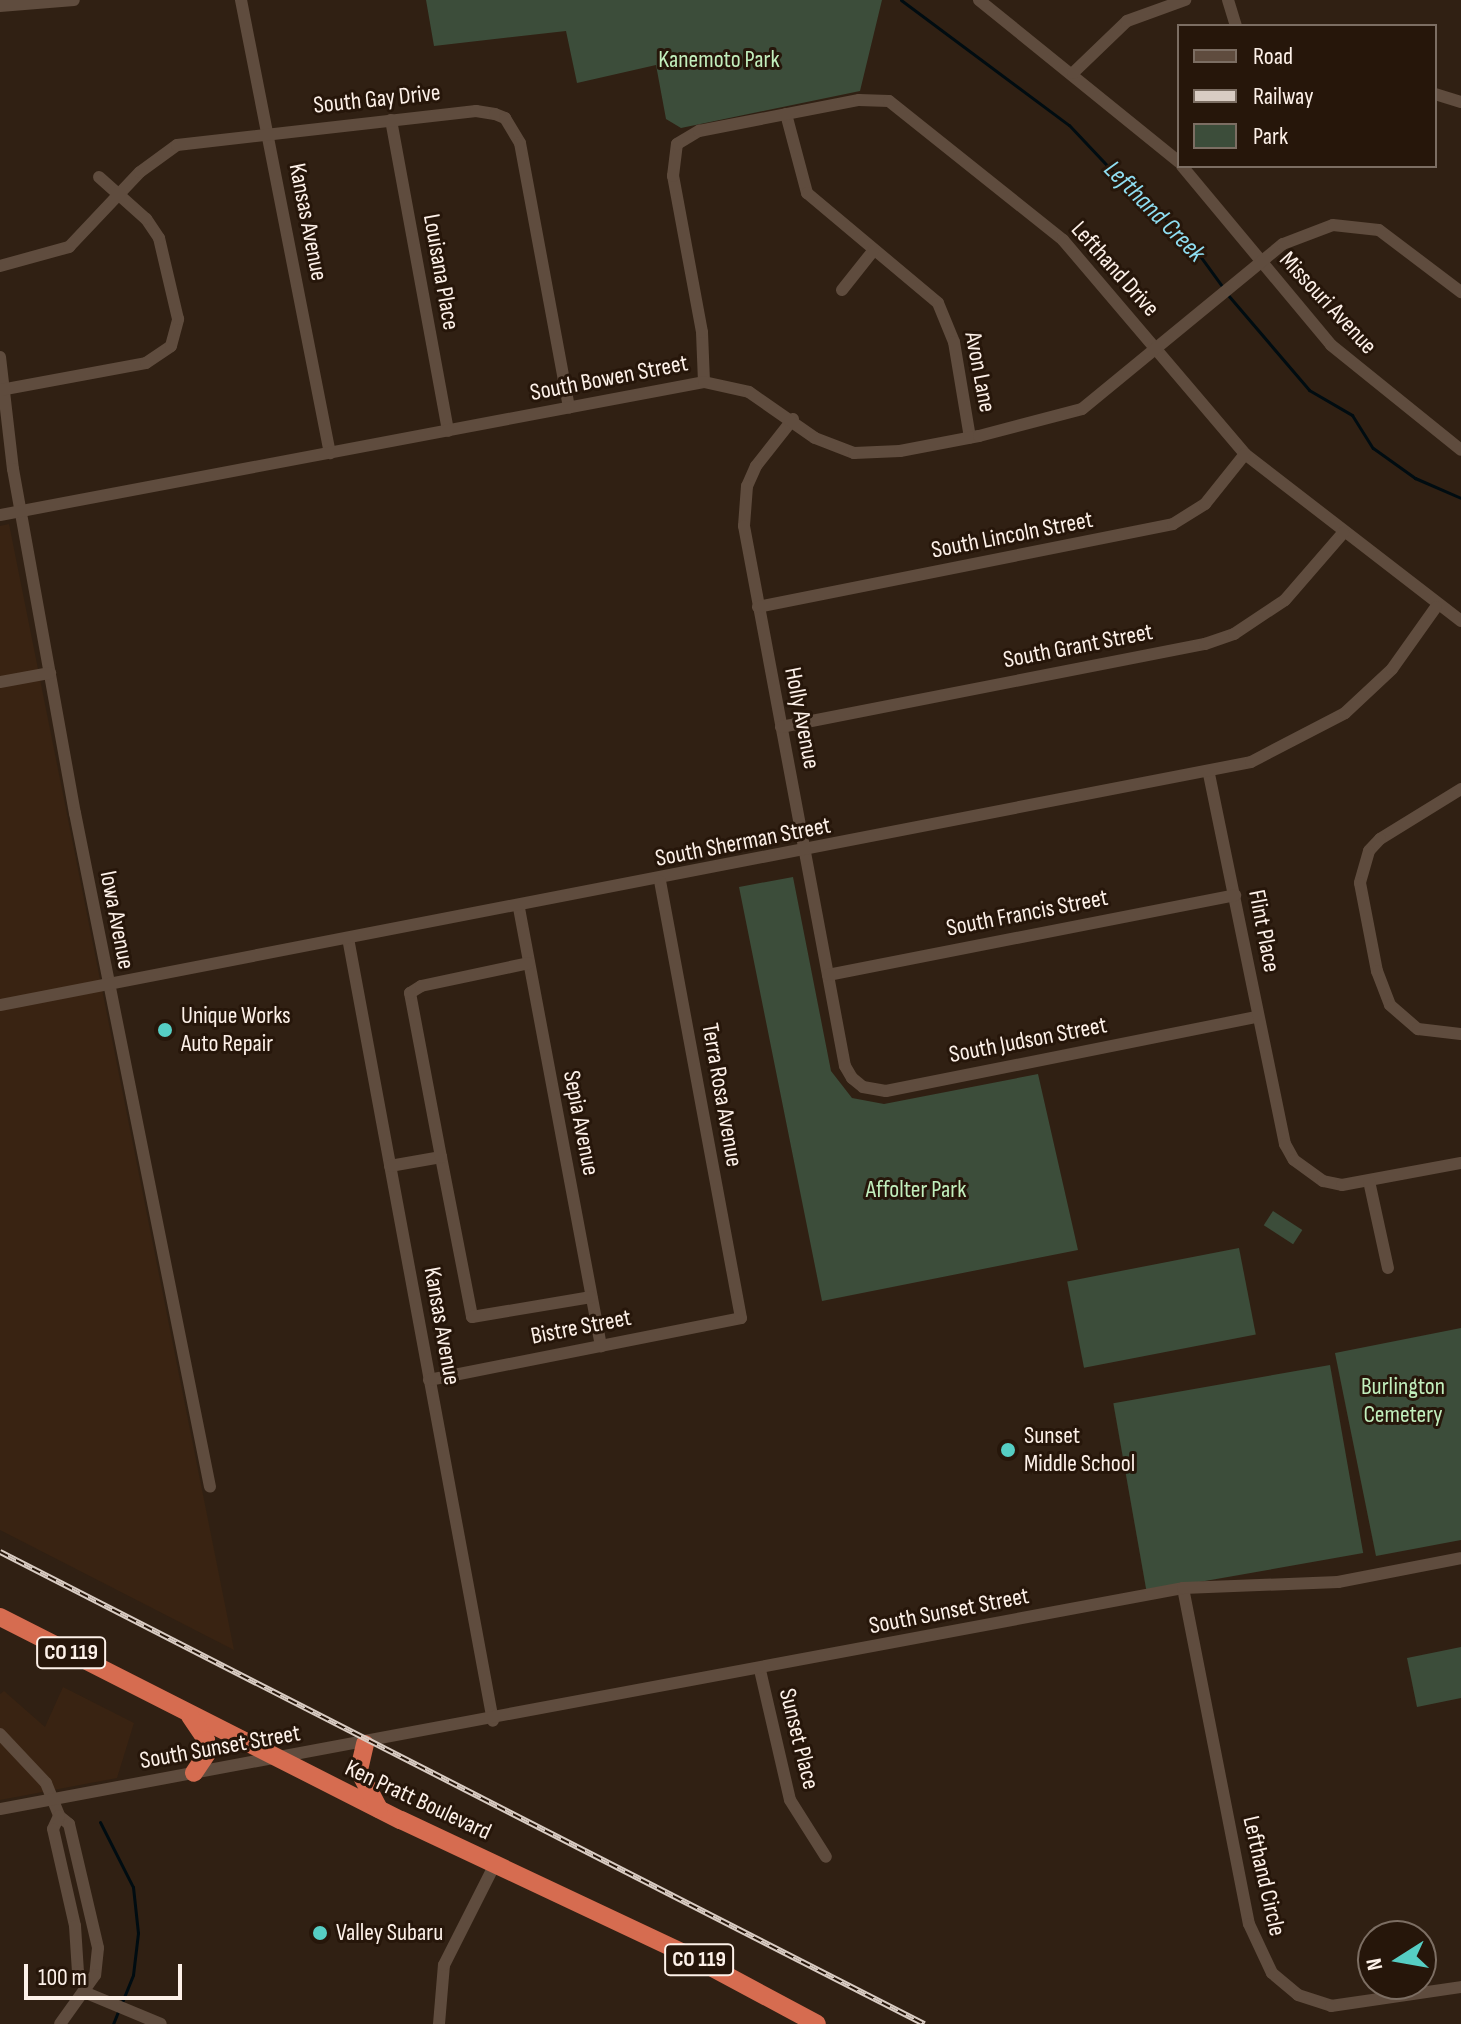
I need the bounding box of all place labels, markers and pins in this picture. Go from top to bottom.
place label: Unique Works Auto Repair [181,1002,291,1058]
marker: Unique Works Auto Repair [156,1021,174,1039]
place label: Sunset Middle School [1024,1422,1135,1478]
marker: Sunset Middle School [999,1441,1017,1459]
place label: Valley Subaru [336,1919,443,1947]
marker: Valley Subaru [311,1924,329,1942]

